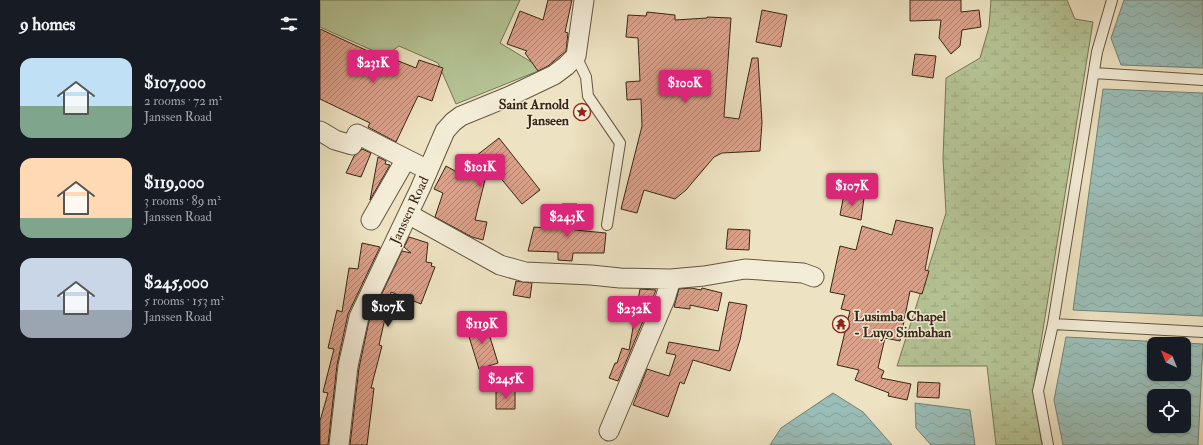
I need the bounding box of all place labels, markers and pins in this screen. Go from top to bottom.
pin: $231K [345,50,401,84]
pin: $100K [657,70,713,104]
place label: Saint Arnold Janseen [499,96,570,130]
place icon: Saint Arnold Janseen [572,102,592,122]
pin: $101K [452,154,508,188]
pin: $107K [824,173,880,207]
pin: $243K [539,204,595,238]
pin: $107K [360,294,416,328]
pin: $232K [606,296,662,330]
place label: Lusimba Chapel - Luyo Simbahan [854,308,952,342]
pin: $119K [454,311,510,345]
temple icon: Lusimba Chapel - Luyo Simbahan [831,314,851,334]
pin: $245K [478,366,534,400]

